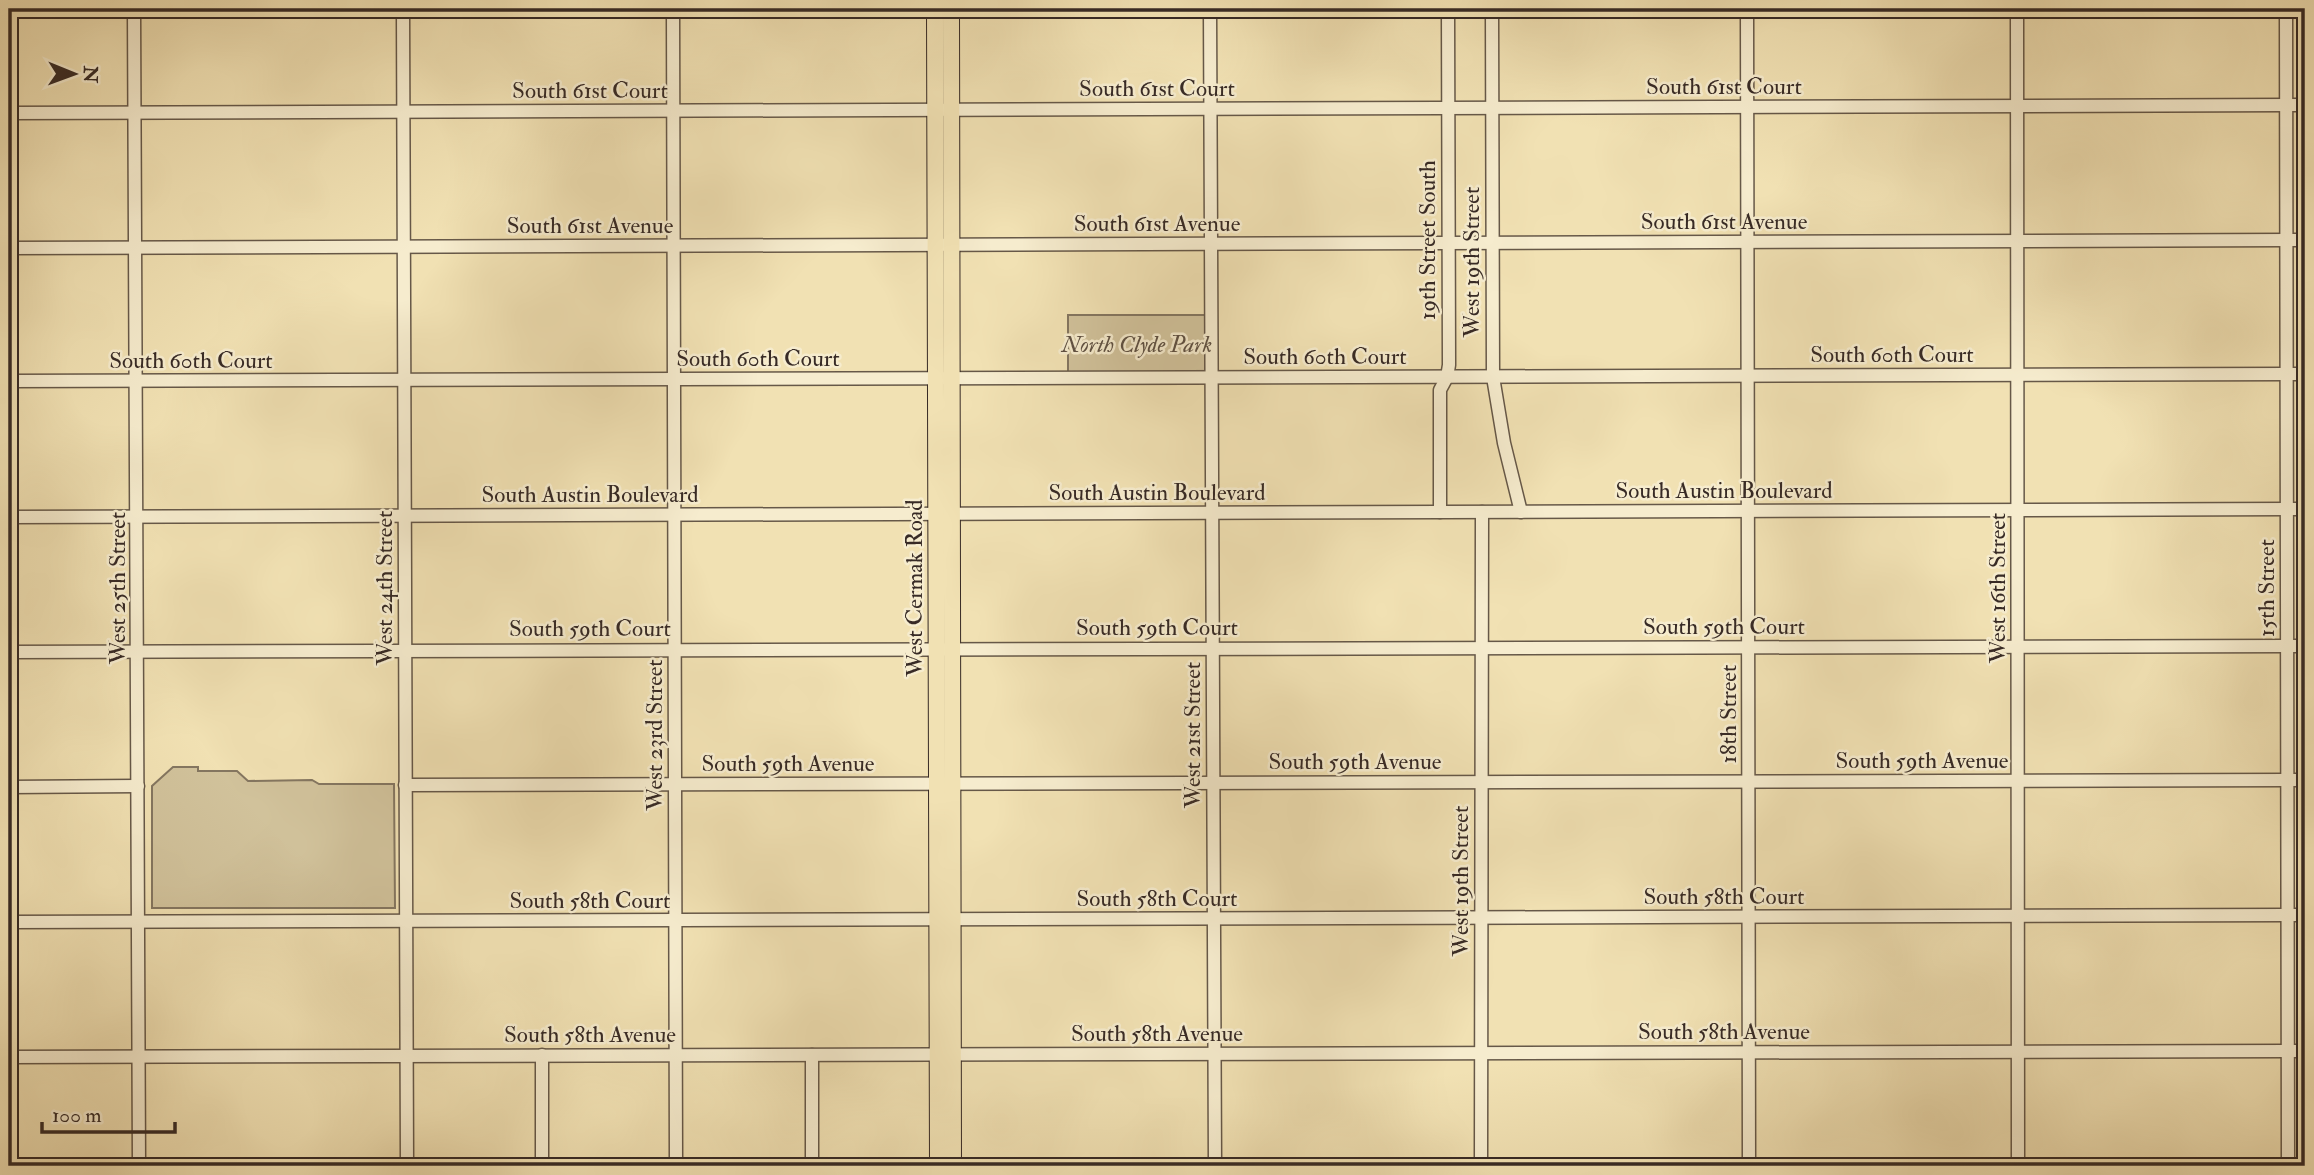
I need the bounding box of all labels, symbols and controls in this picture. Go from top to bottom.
north arrow [38,38,108,108]
text: N [78,65,102,84]
street label: South 61st Court [1646,72,1802,101]
street label: South 61st Court [1079,74,1235,103]
street label: South 61st Court [512,76,668,105]
street label: 19th Street South [1413,160,1442,320]
street label: West 19th Street [1457,187,1486,338]
street label: South 61st Avenue [1641,207,1808,236]
street label: South 61st Avenue [1074,209,1241,238]
street label: South 61st Avenue [507,211,674,240]
park label: North Clyde Park [1061,330,1212,359]
street label: South 60th Court [1810,340,1974,369]
street label: South 60th Court [1243,342,1407,371]
street label: South 60th Court [676,344,840,373]
street label: South 60th Court [109,346,273,375]
street label: South Austin Boulevard [1615,476,1833,505]
street label: South Austin Boulevard [1048,478,1266,507]
street label: South Austin Boulevard [481,480,699,509]
street label: West Cermak Road [900,499,929,678]
street label: West 24th Street [370,511,399,666]
street label: West 25th Street [103,512,132,665]
street label: West 16th Street [1983,513,2012,664]
street label: 15th Street [2252,539,2281,637]
street label: South 59th Court [1643,612,1805,641]
street label: South 59th Court [1076,613,1238,642]
street label: South 59th Court [509,614,671,643]
street label: West 23rd Street [640,659,669,812]
street label: West 21st Street [1178,662,1207,809]
street label: 18th Street [1714,665,1743,763]
street label: South 59th Avenue [1836,746,2009,775]
street label: South 59th Avenue [1269,747,1442,776]
street label: South 59th Avenue [702,749,875,778]
street label: West 19th Street [1446,806,1475,957]
street label: South 58th Court [1643,882,1805,911]
street label: South 58th Court [1076,884,1238,913]
street label: South 58th Court [509,886,671,915]
street label: South 58th Avenue [1638,1017,1810,1046]
street label: South 58th Avenue [1071,1019,1243,1048]
street label: South 58th Avenue [504,1020,676,1049]
scale bar [42,1091,175,1135]
text: 100 m [52,1102,102,1129]

